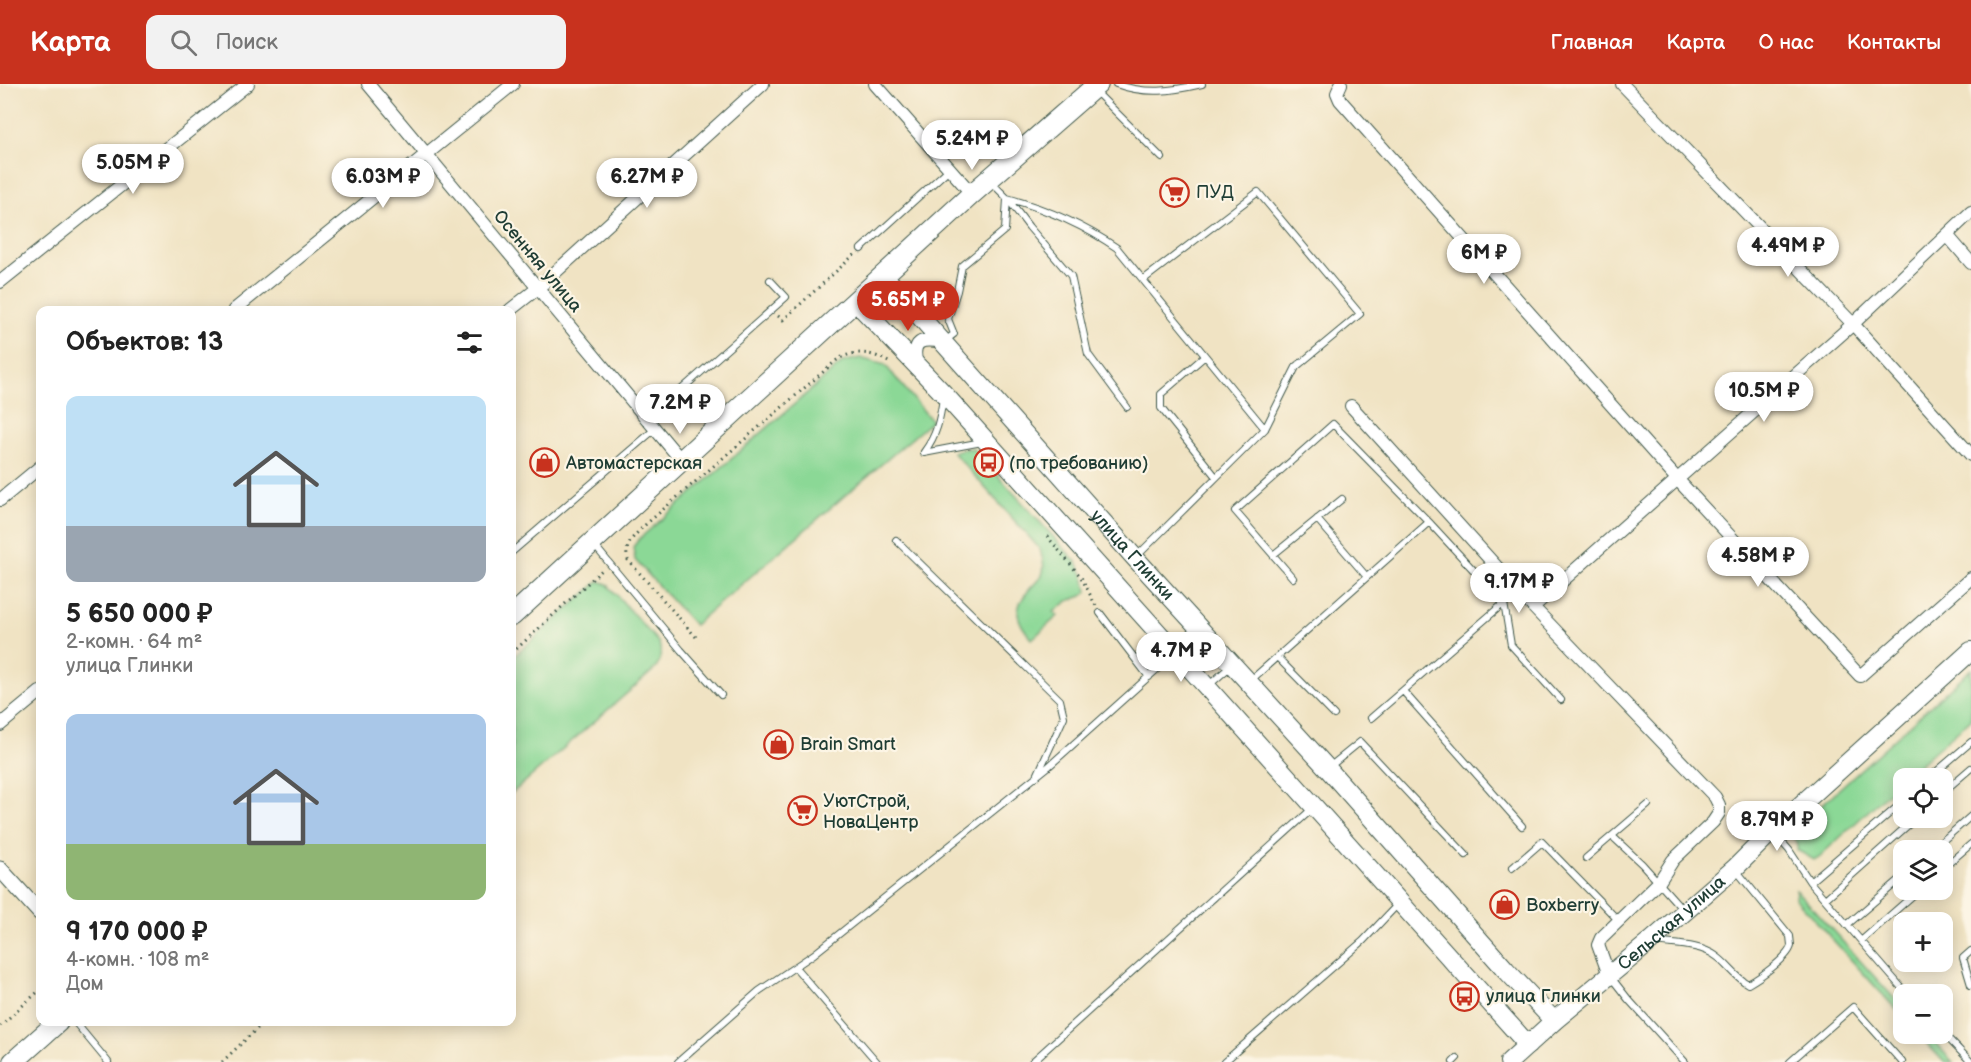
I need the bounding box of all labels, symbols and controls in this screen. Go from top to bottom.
search box [146,15,566,69]
text: Карта [30,26,110,59]
icon: search [167,26,200,59]
text: Поиск [215,29,278,56]
text: Главная [1550,30,1633,55]
text: Карта [1666,30,1725,55]
text: О нас [1758,30,1814,55]
text: Контакты [1847,30,1941,55]
pin: 5.24M ₽ [917,120,1027,171]
text: 5.24M ₽ [935,127,1009,151]
pin: 5.05M ₽ [78,144,188,195]
text: 5.05M ₽ [96,151,170,175]
pin: 6.03M ₽ [328,158,438,209]
pin: 6.27M ₽ [592,158,702,209]
text: 6.03M ₽ [346,165,420,189]
text: 6.27M ₽ [610,165,684,189]
supermarket icon: ПУД [1159,176,1191,208]
place label: ПУД [1196,182,1234,203]
street label: Осенняя улица [489,206,587,317]
pin: 4.49M ₽ [1733,227,1843,278]
pin: 6M ₽ [1448,234,1520,285]
text: 4.49M ₽ [1751,234,1825,258]
text: 6M ₽ [1461,241,1507,265]
pin: 5.65M ₽ [853,281,963,332]
text: 5.65M ₽ [871,288,945,312]
icon: filters [453,326,486,359]
text: Объектов: 13 [66,327,223,358]
pin: 10.5M ₽ [1709,372,1819,423]
text: 10.5M ₽ [1728,379,1800,403]
pin: 7.2M ₽ [631,384,729,435]
text: 7.2M ₽ [649,391,711,415]
icon: home [222,435,330,543]
shop icon: Автомастерская [529,447,561,479]
bus stop icon: (по требованию) [972,447,1004,479]
place label: Автомастерская [565,453,702,474]
place label: (по требованию) [1009,453,1148,474]
street label: улица Глинки [1086,506,1178,605]
pin: 4.58M ₽ [1703,537,1813,588]
text: 4.58M ₽ [1721,544,1795,568]
pin: 9.17M ₽ [1464,563,1574,614]
text: 9.17M ₽ [1484,570,1554,594]
text: 5 650 000 ₽ [66,599,213,630]
text: 2-комн. · 64 m² [66,630,202,654]
pin: 4.7M ₽ [1132,632,1230,683]
text: 4.7M ₽ [1150,639,1212,663]
text: улица Глинки [66,654,193,678]
shop icon: Brain Smart [763,728,795,760]
place label: Brain Smart [800,734,896,755]
icon: home [222,753,330,861]
map controls [1893,768,1953,1044]
button: locate [1893,768,1953,828]
place label: УютСтрой, НоваЦентр [823,791,918,833]
supermarket icon: УютСтрой, НоваЦентр [786,795,818,827]
pin: 8.79M ₽ [1722,801,1832,852]
text: 8.79M ₽ [1740,808,1814,832]
button: layers [1893,840,1953,900]
street label: Сельская улица [1614,871,1730,975]
shop icon: Boxberry [1489,889,1521,921]
place label: Boxberry [1526,895,1600,916]
button: + [1893,912,1953,972]
text: 9 170 000 ₽ [66,917,208,948]
text: 4-комн. · 108 m² [66,948,209,972]
text: Дом [66,972,104,996]
bus stop icon: улица Глинки [1449,980,1481,1012]
button: − [1893,984,1953,1044]
place label: улица Глинки [1486,986,1601,1007]

